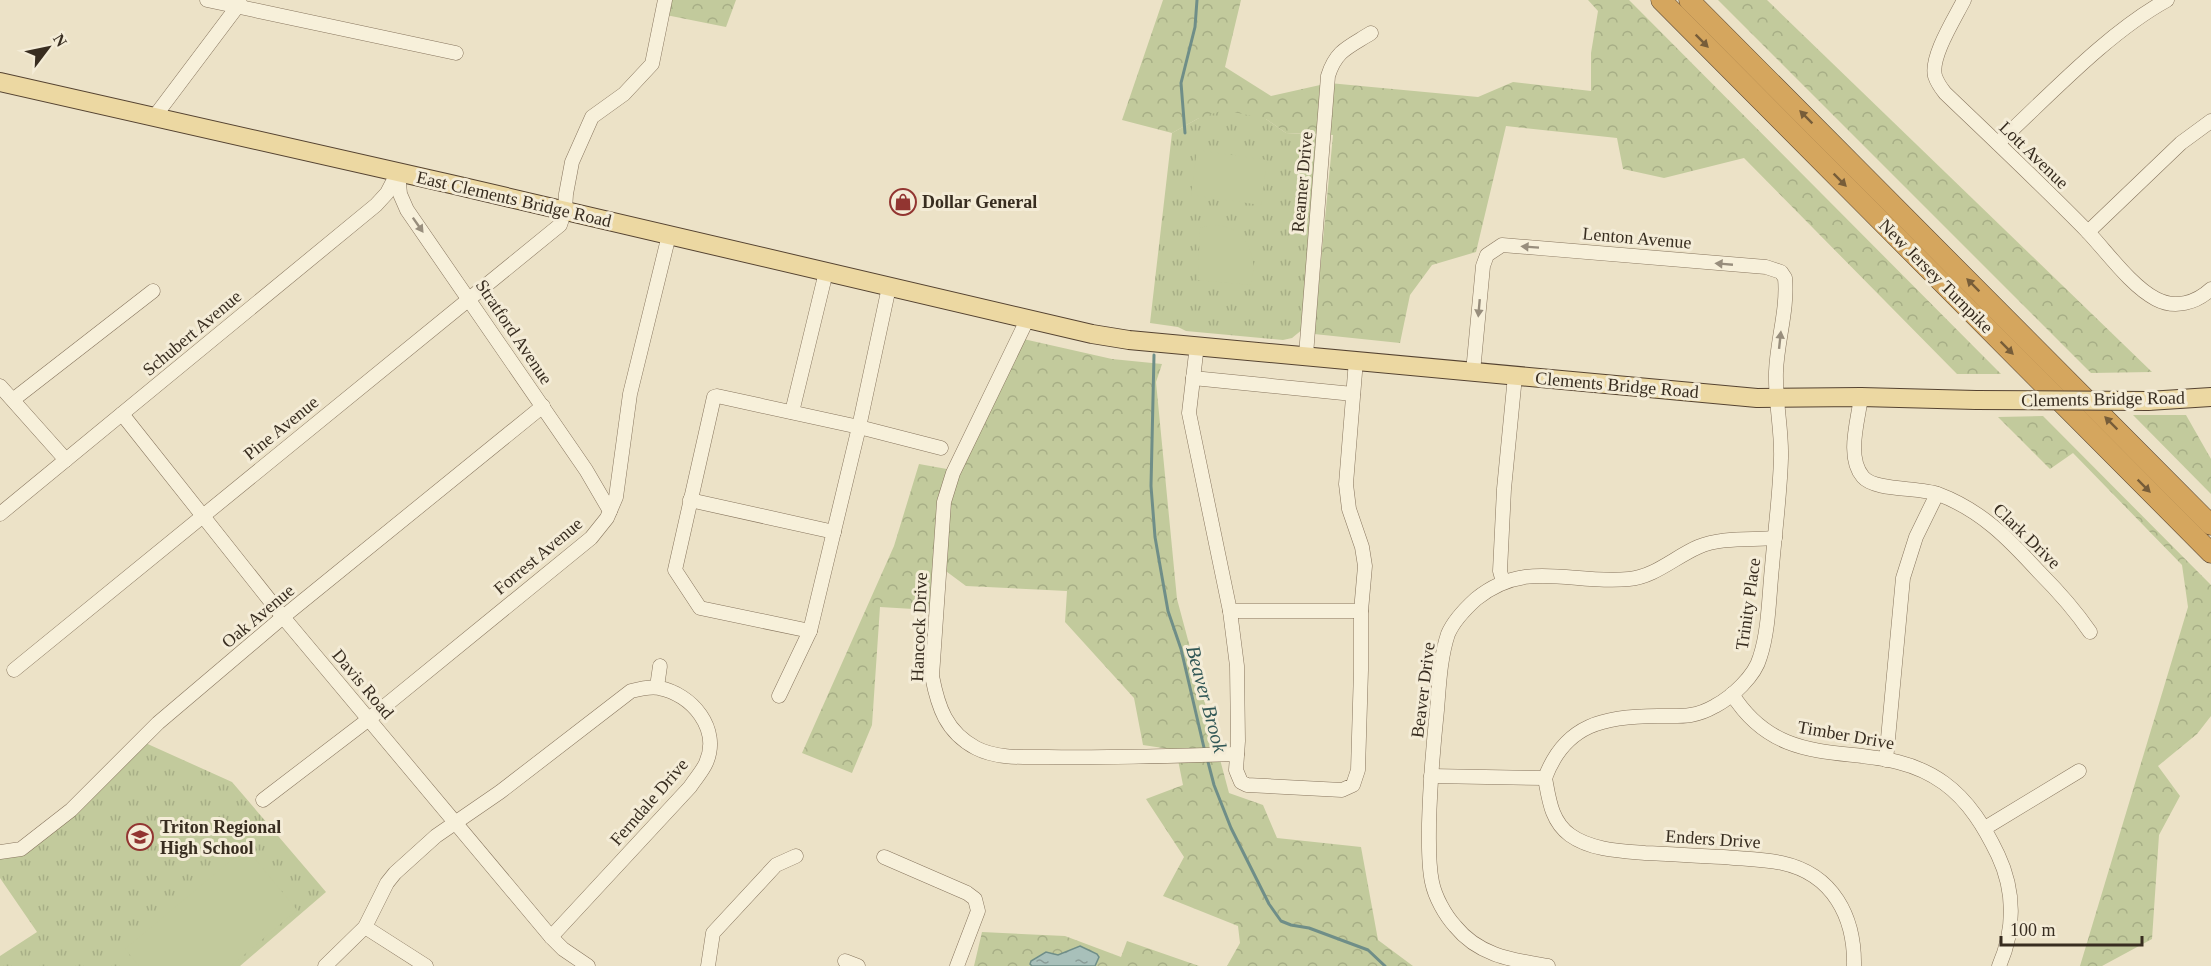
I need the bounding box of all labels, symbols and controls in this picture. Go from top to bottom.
north arrow [18,18,78,78]
text: N [50,31,71,50]
one-way arrow [1695,34,1709,48]
one-way arrow [1800,110,1814,124]
street label: Lott Avenue [1995,117,2073,193]
street label: Reamer Drive [1288,131,1316,233]
street label: East Clements Bridge Road [415,167,613,231]
one-way arrow [1832,172,1846,186]
shop icon: Dollar General [888,187,918,217]
place label: Dollar General [922,192,1037,212]
street label: New Jersey Turnpike [1875,215,1997,337]
one-way arrow [412,217,423,233]
street label: Lenton Avenue [1582,223,1692,253]
one-way arrow [1520,242,1539,252]
one-way arrow [1714,259,1733,269]
street label: Stratford Avenue [472,276,556,388]
one-way arrow [1967,278,1981,292]
street label: Schubert Avenue [139,286,245,380]
one-way arrow [1474,298,1484,317]
one-way arrow [1775,330,1784,349]
one-way arrow [1999,340,2013,354]
street label: Clements Bridge Road [1534,368,1700,402]
street label: Clements Bridge Road [2021,388,2185,410]
street label: Pine Avenue [240,392,322,464]
one-way arrow [2104,417,2118,431]
one-way arrow [2137,479,2152,493]
street label: Clark Drive [1989,499,2065,573]
street label: Forrest Avenue [490,513,586,599]
street label: Trinity Place [1732,557,1764,651]
street label: Hancock Drive [907,572,931,682]
street label: Oak Avenue [218,580,298,652]
street label: Beaver Drive [1407,641,1439,739]
water label: Beaver Brook [1182,643,1232,756]
street label: Davis Road [328,645,398,723]
street label: Timber Drive [1796,717,1896,753]
street label: Ferndale Drive [606,755,692,849]
place label: Triton Regional High School [160,817,281,858]
school or university icon: Triton Regional High School [125,822,155,852]
street label: Enders Drive [1665,826,1761,852]
scale bar [2001,909,2142,947]
text: 100 m [2010,920,2056,940]

